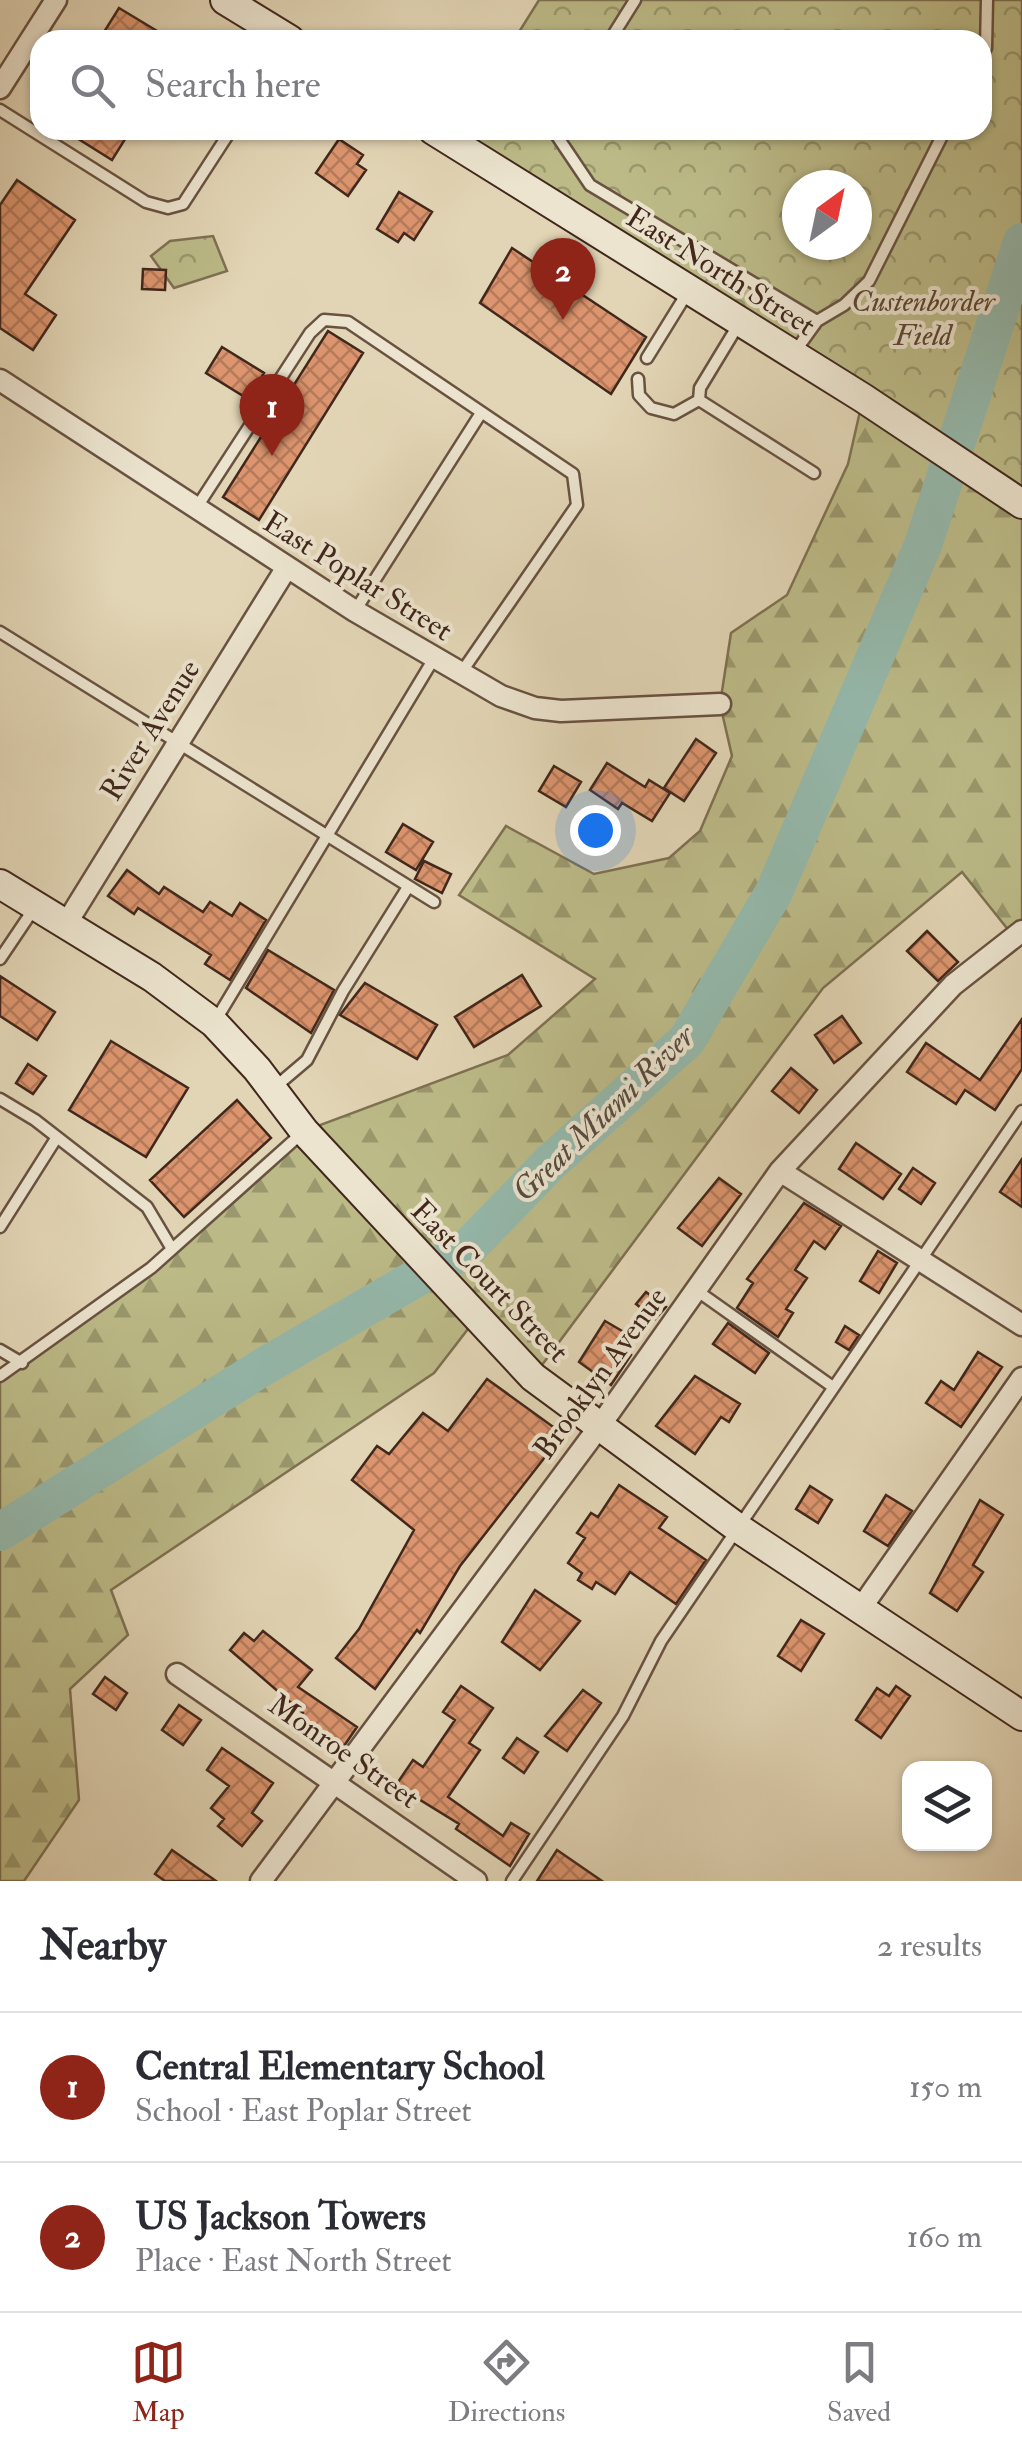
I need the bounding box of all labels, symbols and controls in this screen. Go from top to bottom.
search box [30,30,992,140]
icon: search [65,58,120,113]
text: Search here [145,61,321,109]
north arrow [782,170,872,260]
street label: East North Street [619,198,822,345]
pin: 2 [530,238,596,320]
park label: Custenborder Field [851,283,996,354]
pin: 1 [240,374,304,456]
street label: East Poplar Street [256,503,459,650]
street label: River Avenue [93,653,208,807]
your location [570,805,621,856]
water label: Great Miami River [504,1016,704,1210]
street label: East Court Street [403,1192,577,1371]
street label: Brooklyn Avenue [526,1280,675,1466]
street label: Monroe Street [261,1686,426,1817]
map controls [902,1761,992,1851]
button: layers [902,1761,992,1851]
text: Nearby [40,1920,166,1972]
text: 2 results [877,1926,982,1966]
text: Central Elementary School [135,2043,545,2091]
text: 1 [67,2067,78,2107]
text: 150 m [909,2067,982,2107]
text: School · East Poplar Street [135,2091,472,2131]
text: US Jackson Towers [135,2193,426,2241]
text: 2 [64,2217,81,2257]
text: 160 m [907,2217,982,2257]
text: Place · East North Street [135,2241,452,2281]
tab: Map [131,2335,186,2430]
tab: Directions [448,2335,565,2430]
tab: Saved [827,2335,891,2430]

